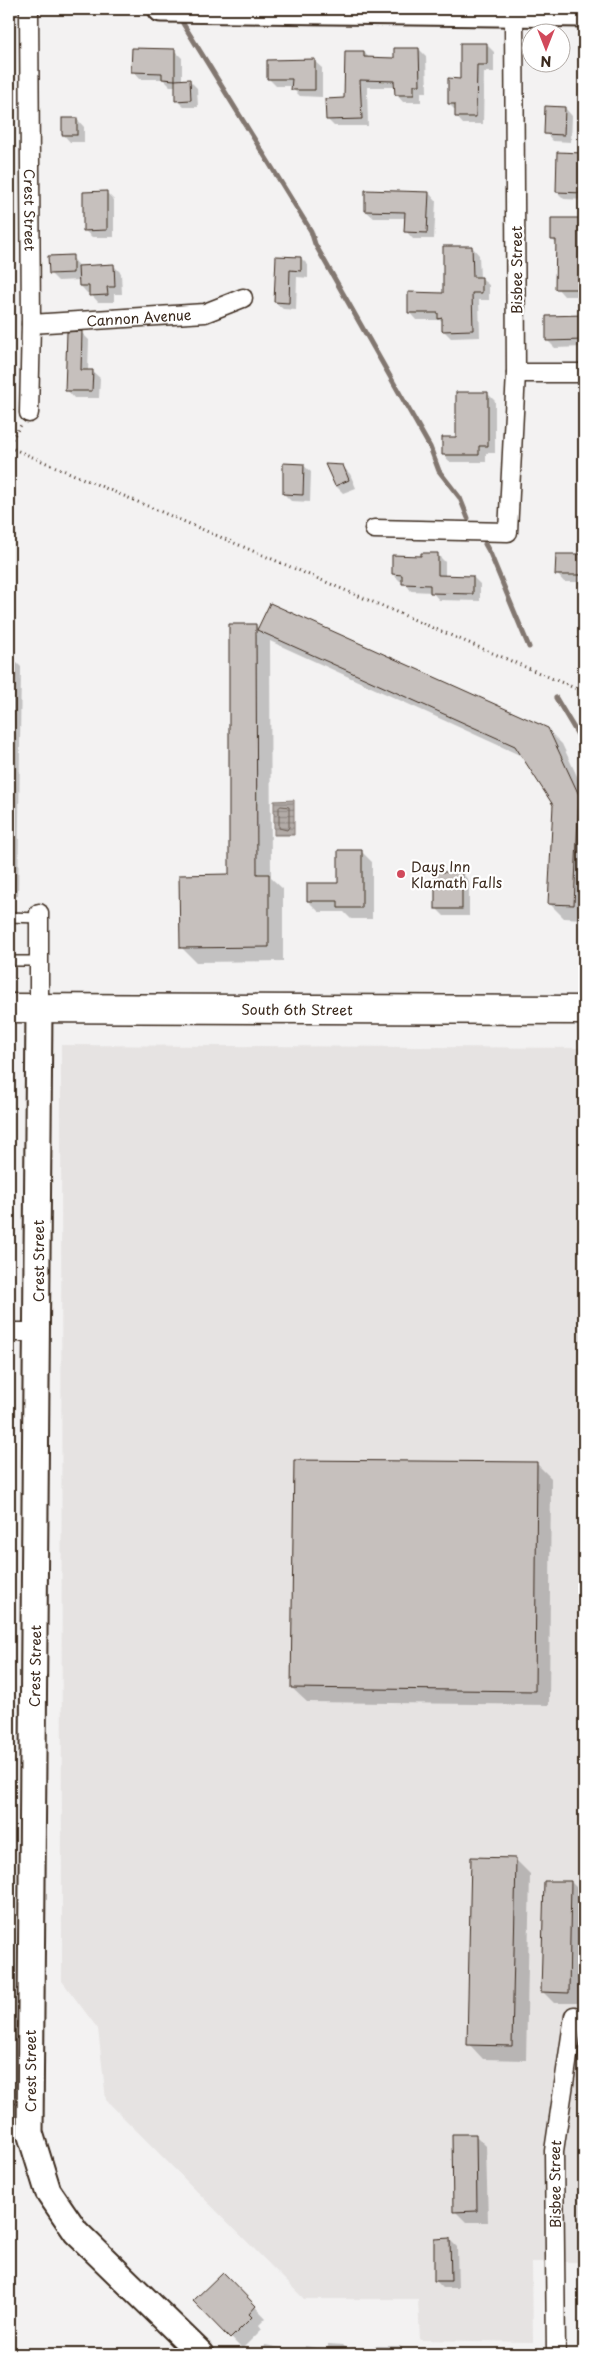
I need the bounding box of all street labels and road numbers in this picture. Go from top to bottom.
street label: Crest Street [20,169,41,252]
street label: Bisbee Street [506,226,527,314]
street label: Cannon Avenue [86,303,192,331]
street label: South 6th Street [241,998,353,1020]
street label: Crest Street [28,1220,49,1302]
street label: Crest Street [24,1624,46,1707]
street label: Crest Street [20,2030,41,2112]
street label: Bisbee Street [543,2138,566,2228]

